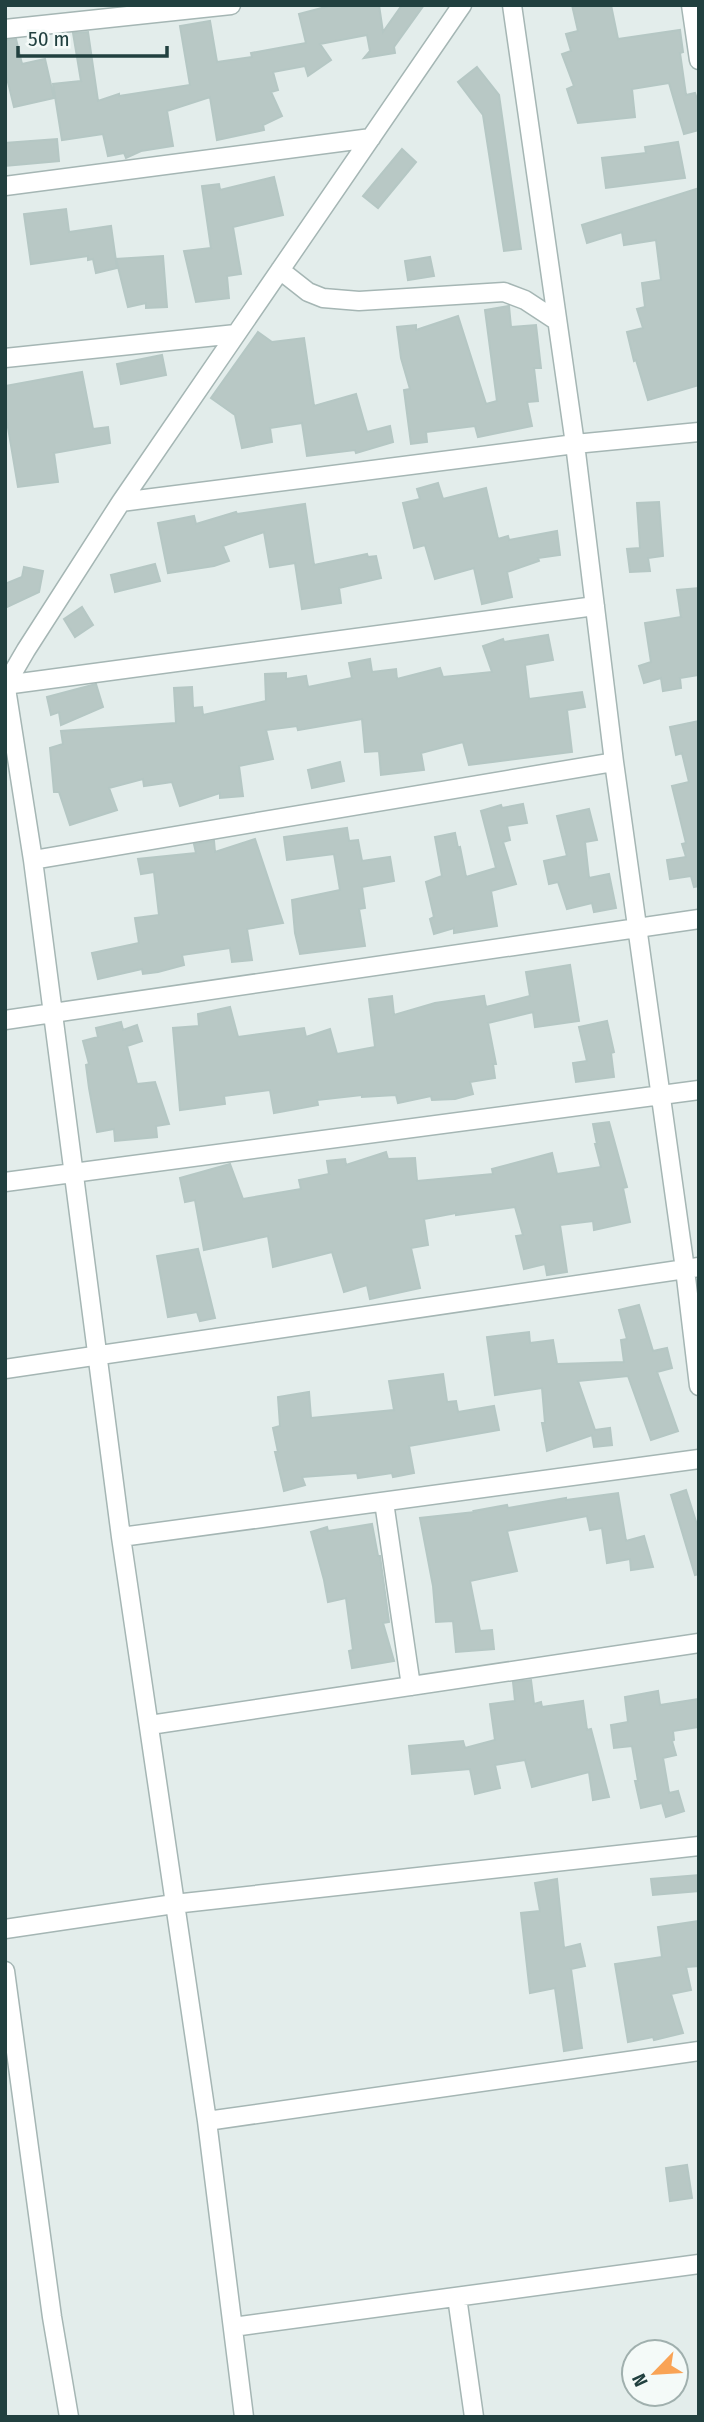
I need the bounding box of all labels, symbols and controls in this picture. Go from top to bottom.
scale bar [18,14,166,58]
text: 50 m [28,26,70,52]
north arrow [620,2338,690,2408]
text: N [627,2370,653,2390]

